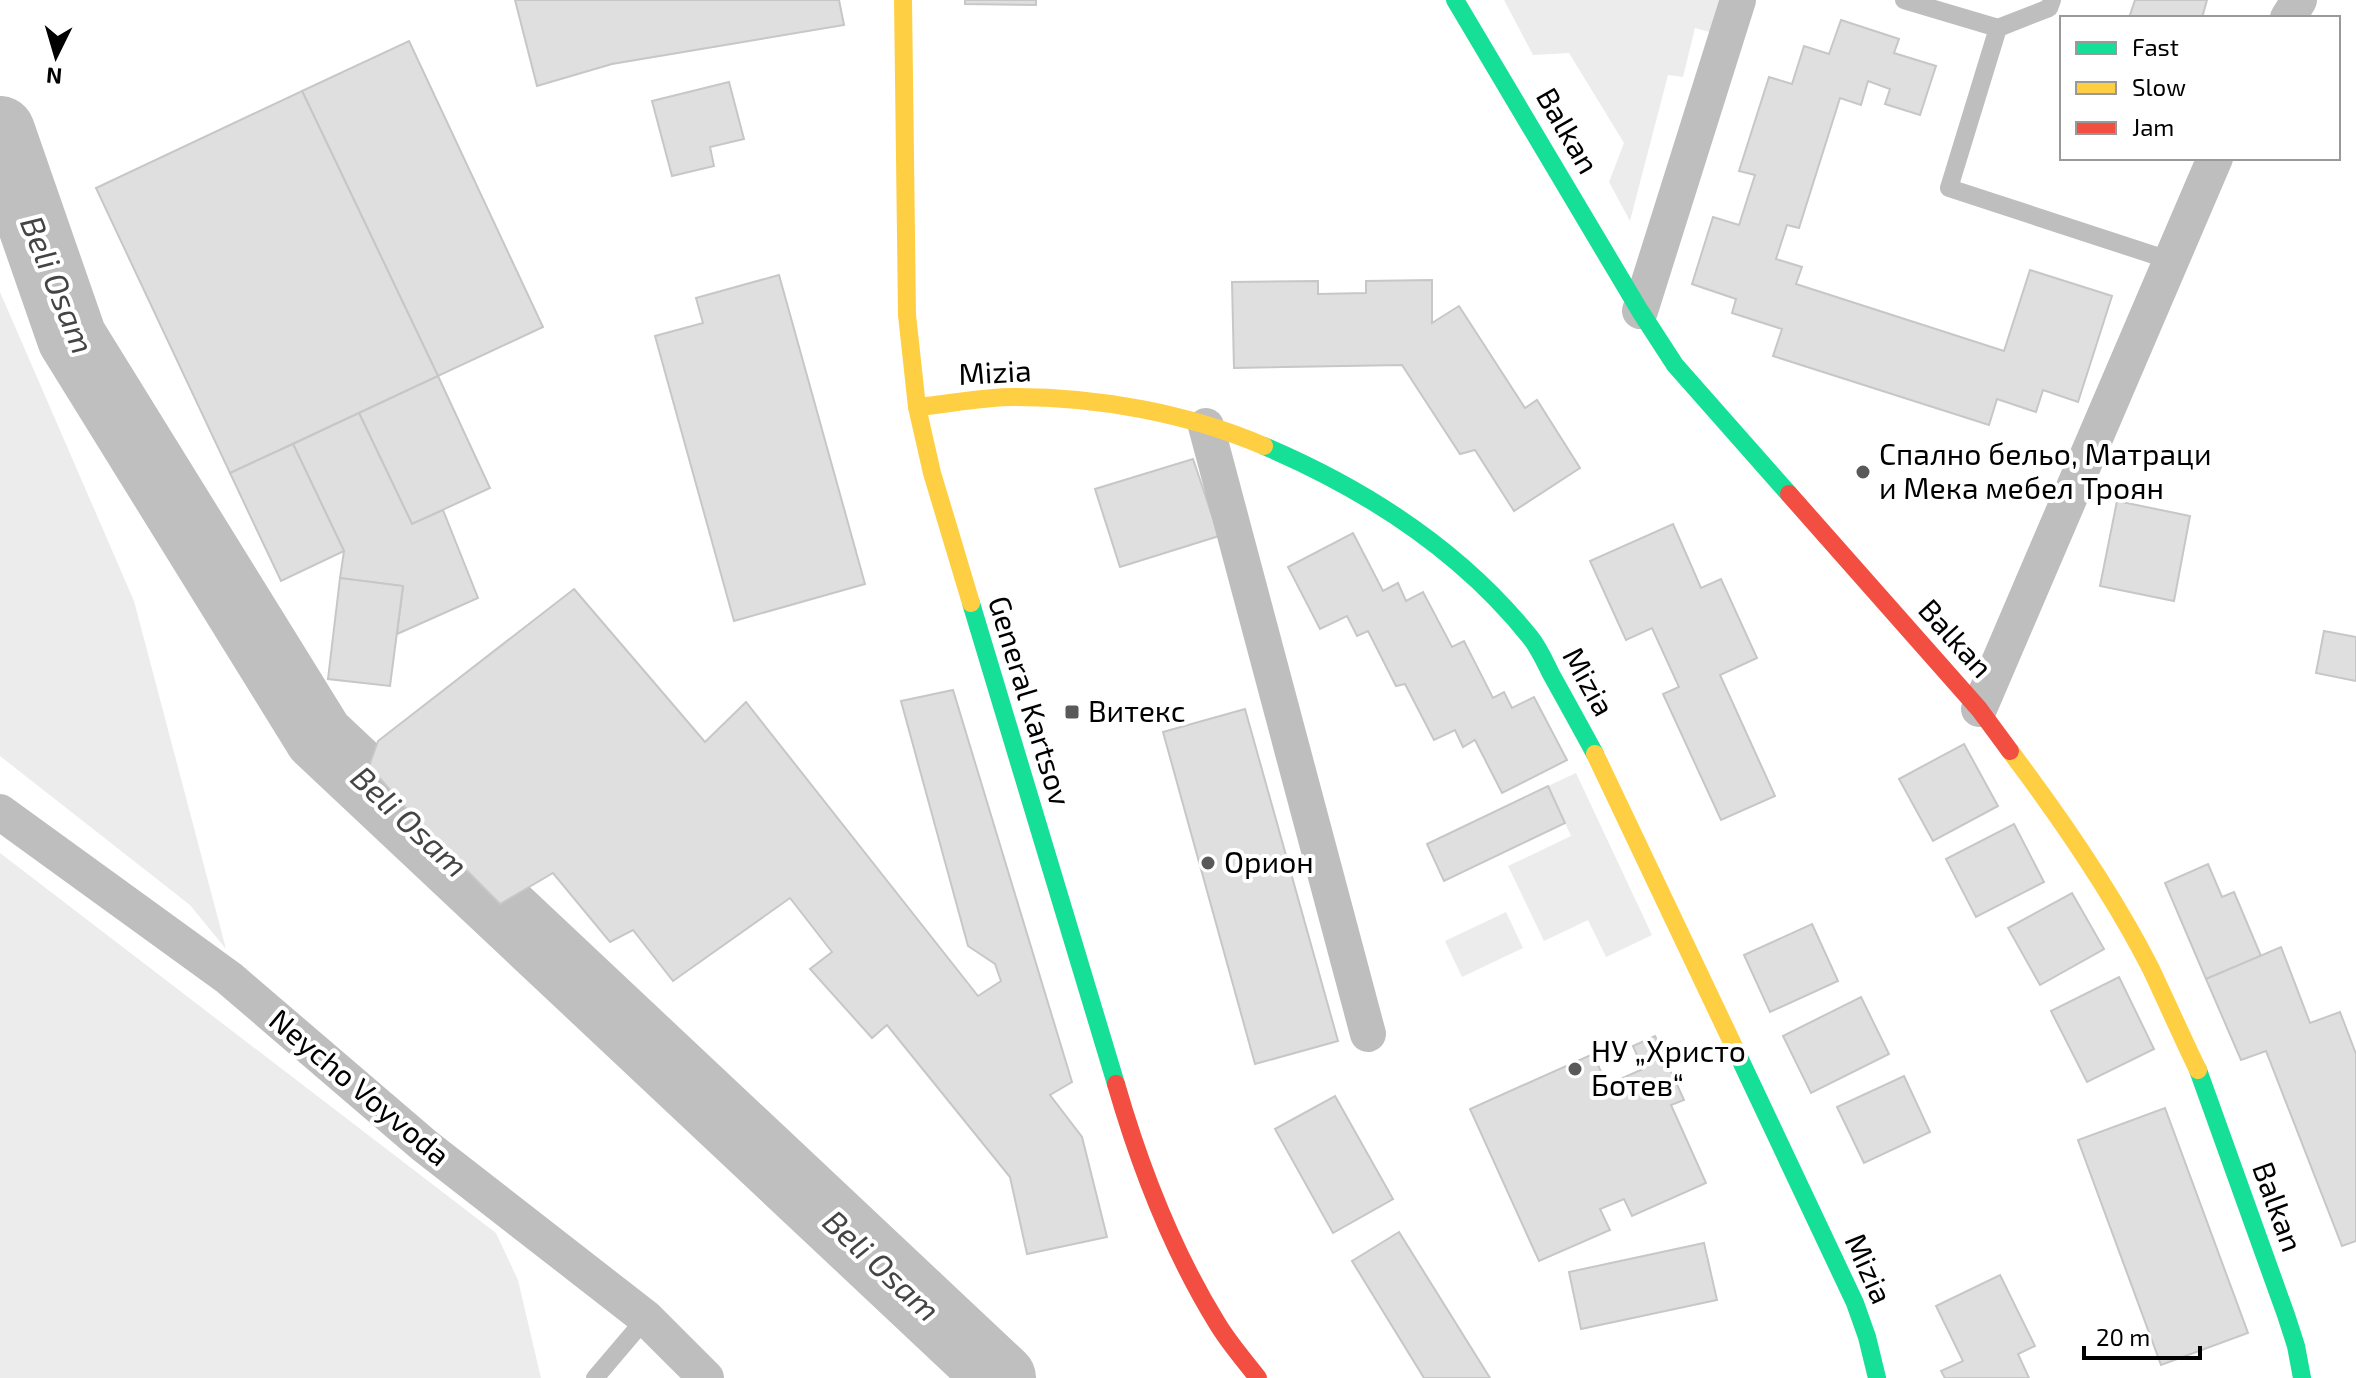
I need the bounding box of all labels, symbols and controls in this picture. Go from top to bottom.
north arrow [16,16,96,96]
legend [2060,16,2340,160]
text: Fast [2132,32,2179,61]
text: N [45,63,63,91]
text: Slow [2132,72,2186,101]
street label: Balkan [1530,81,1608,179]
text: Jam [2132,112,2174,141]
water label: Beli Osam [14,210,104,359]
street label: Mizia [958,351,1032,391]
place label: Спално бельо, Матраци и Мека мебел Троян [1879,435,2212,505]
marker: Спално бельо, Матраци и Мека мебел Троян [1854,463,1872,481]
street label: General Kartsov [982,591,1080,810]
street label: Balkan [1912,591,2001,684]
street label: Mizia [1556,640,1623,722]
place label: Витекс [1088,692,1186,728]
marker: Витекс [1063,703,1081,721]
water label: Beli Osam [344,757,476,884]
place label: Орион [1224,843,1314,879]
marker: Орион [1199,854,1217,872]
street label: Neycho Voyvoda [263,1001,458,1172]
place label: НУ „Христо Ботев“ [1591,1032,1746,1102]
marker: НУ „Христо Ботев“ [1566,1060,1584,1078]
street label: Balkan [2246,1156,2312,1256]
water label: Beli Osam [816,1201,948,1328]
street label: Mizia [1839,1228,1901,1309]
scale bar [2084,1310,2200,1360]
text: 20 m [2096,1322,2150,1351]

